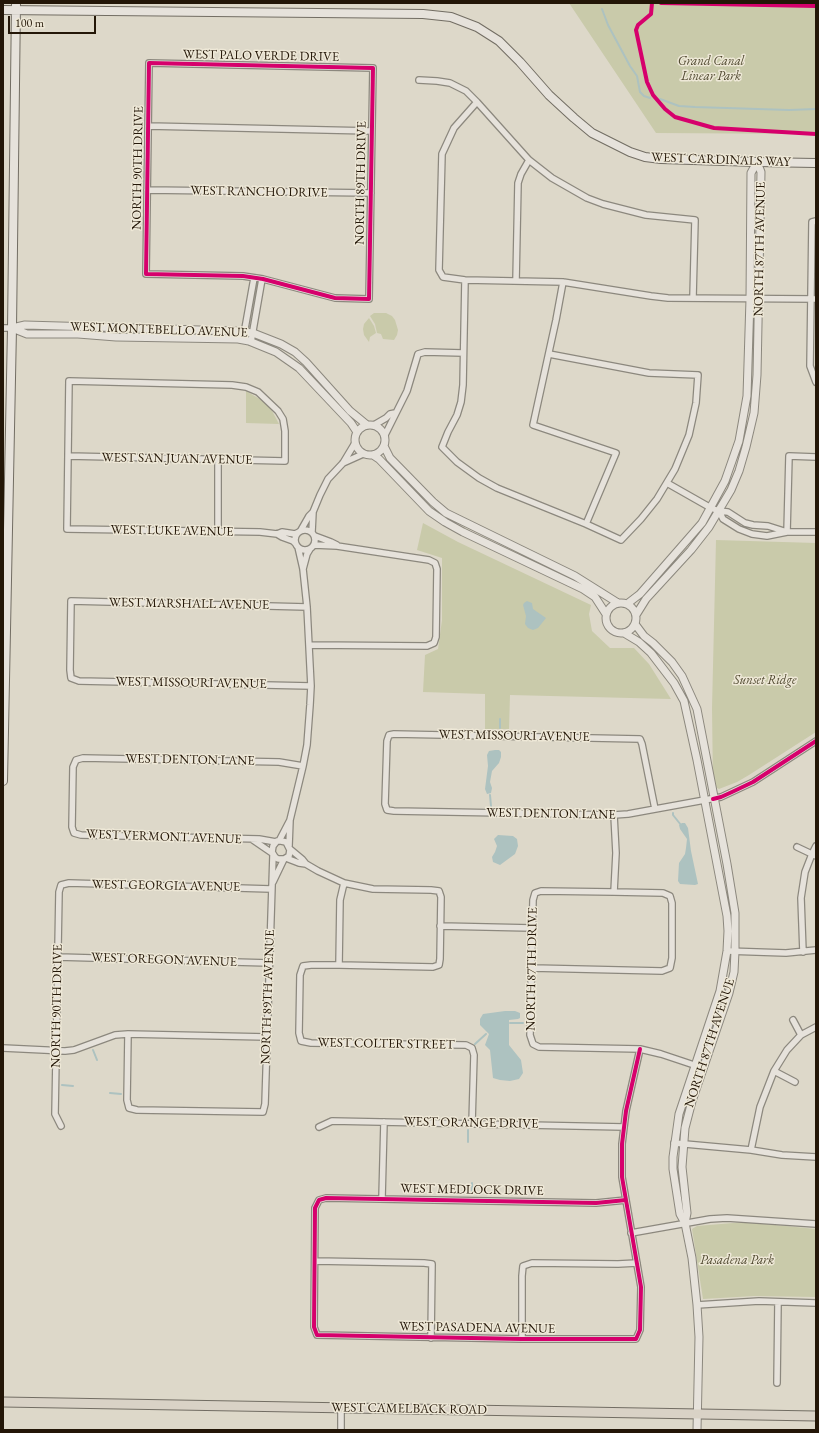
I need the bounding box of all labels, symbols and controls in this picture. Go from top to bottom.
scale bar [10,8,98,34]
text: 100 m [15,15,44,31]
street label: WEST PALO VERDE DRIVE [183,47,339,65]
park label: Grand Canal Linear Park [678,53,744,84]
street label: NORTH 90TH DRIVE [129,106,147,230]
street label: NORTH 89TH DRIVE [352,121,370,245]
street label: WEST CARDINALS WAY [651,150,791,170]
street label: NORTH 87TH AVENUE [751,181,769,317]
street label: WEST RANCHO DRIVE [190,183,328,201]
street label: WEST MONTEBELLO AVENUE [70,319,248,341]
street label: WEST SAN JUAN AVENUE [101,450,253,468]
street label: WEST LUKE AVENUE [110,522,234,540]
street label: WEST MARSHALL AVENUE [109,595,269,613]
park label: Sunset Ridge [734,672,796,688]
street label: WEST MISSOURI AVENUE [115,674,267,692]
street label: WEST MISSOURI AVENUE [438,727,590,745]
street label: WEST DENTON LANE [125,751,255,769]
street label: WEST DENTON LANE [486,805,616,823]
street label: WEST VERMONT AVENUE [86,826,242,848]
street label: WEST GEORGIA AVENUE [92,877,240,895]
street label: NORTH 87TH DRIVE [523,907,541,1031]
street label: NORTH 89TH AVENUE [258,929,278,1065]
street label: NORTH 90TH DRIVE [48,944,66,1068]
street label: WEST OREGON AVENUE [91,950,237,970]
street label: NORTH 87TH AVENUE [682,976,738,1110]
street label: WEST COLTER STREET [317,1035,455,1053]
street label: WEST ORANGE DRIVE [404,1114,538,1132]
street label: WEST MEDLOCK DRIVE [400,1181,544,1199]
park label: Pasadena Park [700,1252,774,1268]
street label: WEST PASADENA AVENUE [399,1319,555,1337]
street label: WEST CAMELBACK ROAD [331,1400,487,1418]

